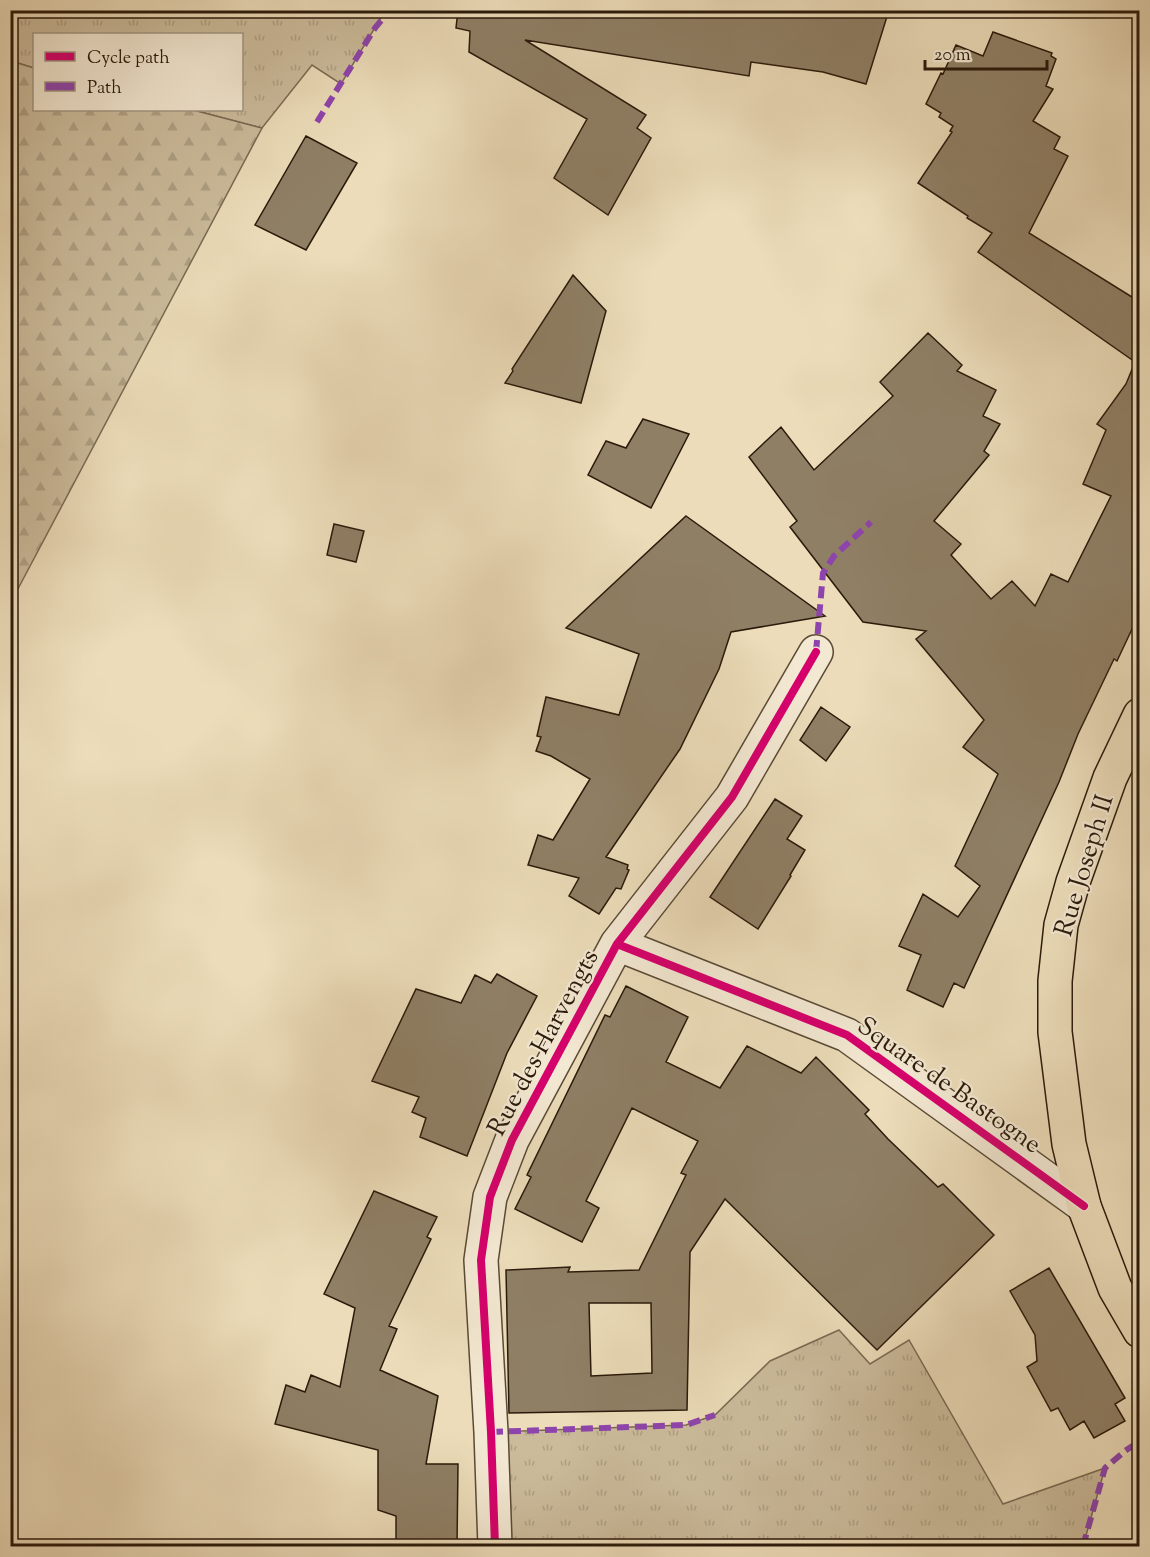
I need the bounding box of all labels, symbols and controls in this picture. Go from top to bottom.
legend [33,33,243,111]
scale bar [925,33,1046,71]
text: 20 m [934,43,971,69]
text: Cycle path [87,46,170,72]
text: Path [87,76,122,102]
street label: Rue Joseph II [1046,790,1125,941]
street label: Rue des Harvengts [479,943,609,1143]
street label: Square de Bastogne [849,1009,1048,1164]

